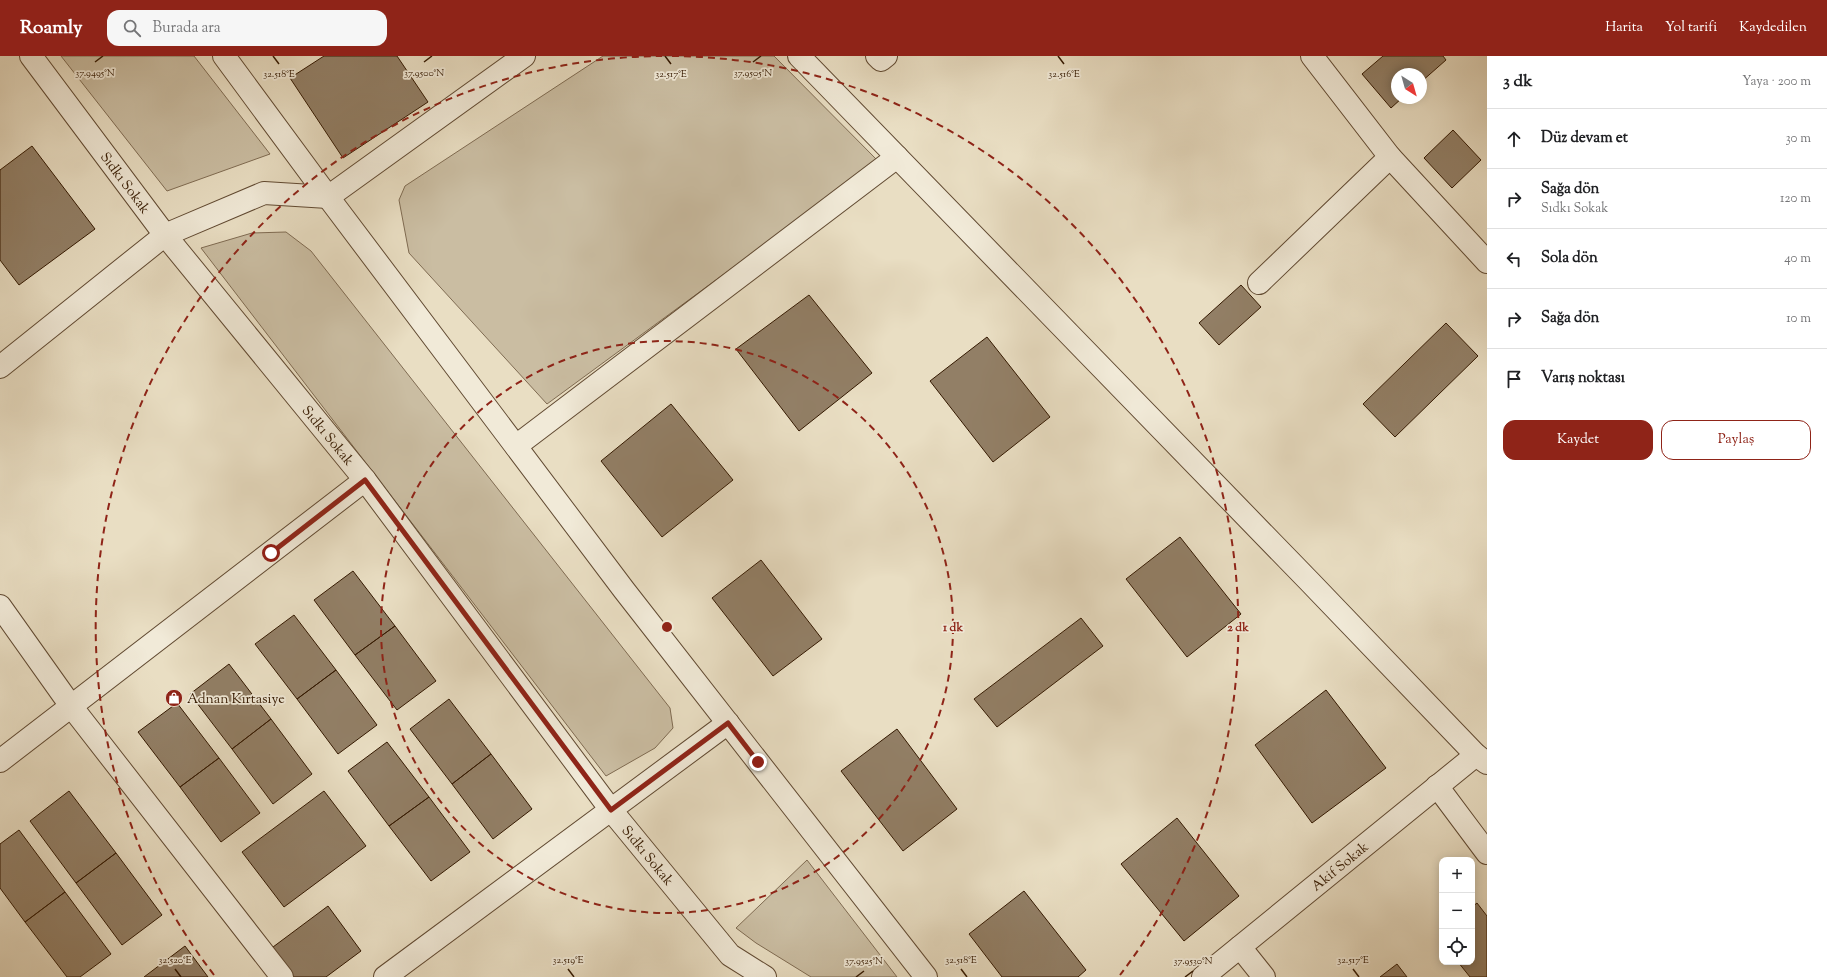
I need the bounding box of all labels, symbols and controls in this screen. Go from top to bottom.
search box [107,10,387,46]
text: Roamly [20,15,83,42]
icon: search [121,17,143,39]
text: Burada ara [153,18,221,39]
text: Harita [1605,18,1643,38]
text: Yol tarifi [1665,18,1717,38]
text: Kaydedilen [1739,18,1807,38]
text: 37.9495°N [75,66,115,81]
text: 37.9500°N [404,66,444,81]
text: 37.9505°N [734,66,772,81]
text: 32.518°E [263,67,295,82]
text: 32.517°E [655,67,687,82]
text: 32.516°E [1048,67,1080,82]
north arrow [1391,68,1427,104]
text: 3 dk [1503,70,1533,94]
text: Yaya · 200 m [1742,73,1811,91]
icon: ahead [1503,128,1525,150]
text: Düz devam et [1541,128,1628,149]
text: 30 m [1785,130,1811,148]
street label: Sıdkı Sokak [94,149,154,219]
text: Sağa dön [1541,179,1599,200]
icon: right [1503,188,1525,210]
text: 120 m [1780,190,1811,208]
text: Sıdkı Sokak [1541,200,1608,218]
icon: left [1503,248,1525,270]
text: Sola dön [1541,248,1598,269]
text: 40 m [1784,250,1811,268]
icon: right [1503,308,1525,330]
text: Sağa dön [1541,308,1599,329]
text: 10 m [1786,310,1811,328]
icon: arrive [1503,368,1525,390]
text: Varış noktası [1541,368,1625,389]
street label: Sıdkı Sokak [296,402,358,471]
button: Kaydet [1503,420,1653,460]
button: Paylaş [1661,420,1811,460]
route start [262,544,280,562]
text: 1 dk [942,619,963,637]
text: 2 dk [1227,619,1249,637]
centre of rings [660,620,674,634]
shop icon: Adnan Kırtasiye [164,688,184,708]
place label: Adnan Kırtasiye [187,690,285,710]
route end [749,753,767,771]
street label: Sıdkı Sokak [616,822,678,891]
street label: Akif Sokak [1308,838,1374,897]
map controls [1439,857,1475,965]
button: + [1439,857,1475,893]
button: − [1439,893,1475,929]
button: locate [1439,929,1475,965]
text: 32.520°E [158,953,192,968]
text: 32.519°E [552,953,584,968]
text: 32.518°E [945,953,977,968]
text: 32.517°E [1337,953,1369,968]
text: 37.9525°N [845,954,883,969]
text: 37.9530°N [1174,954,1212,969]

